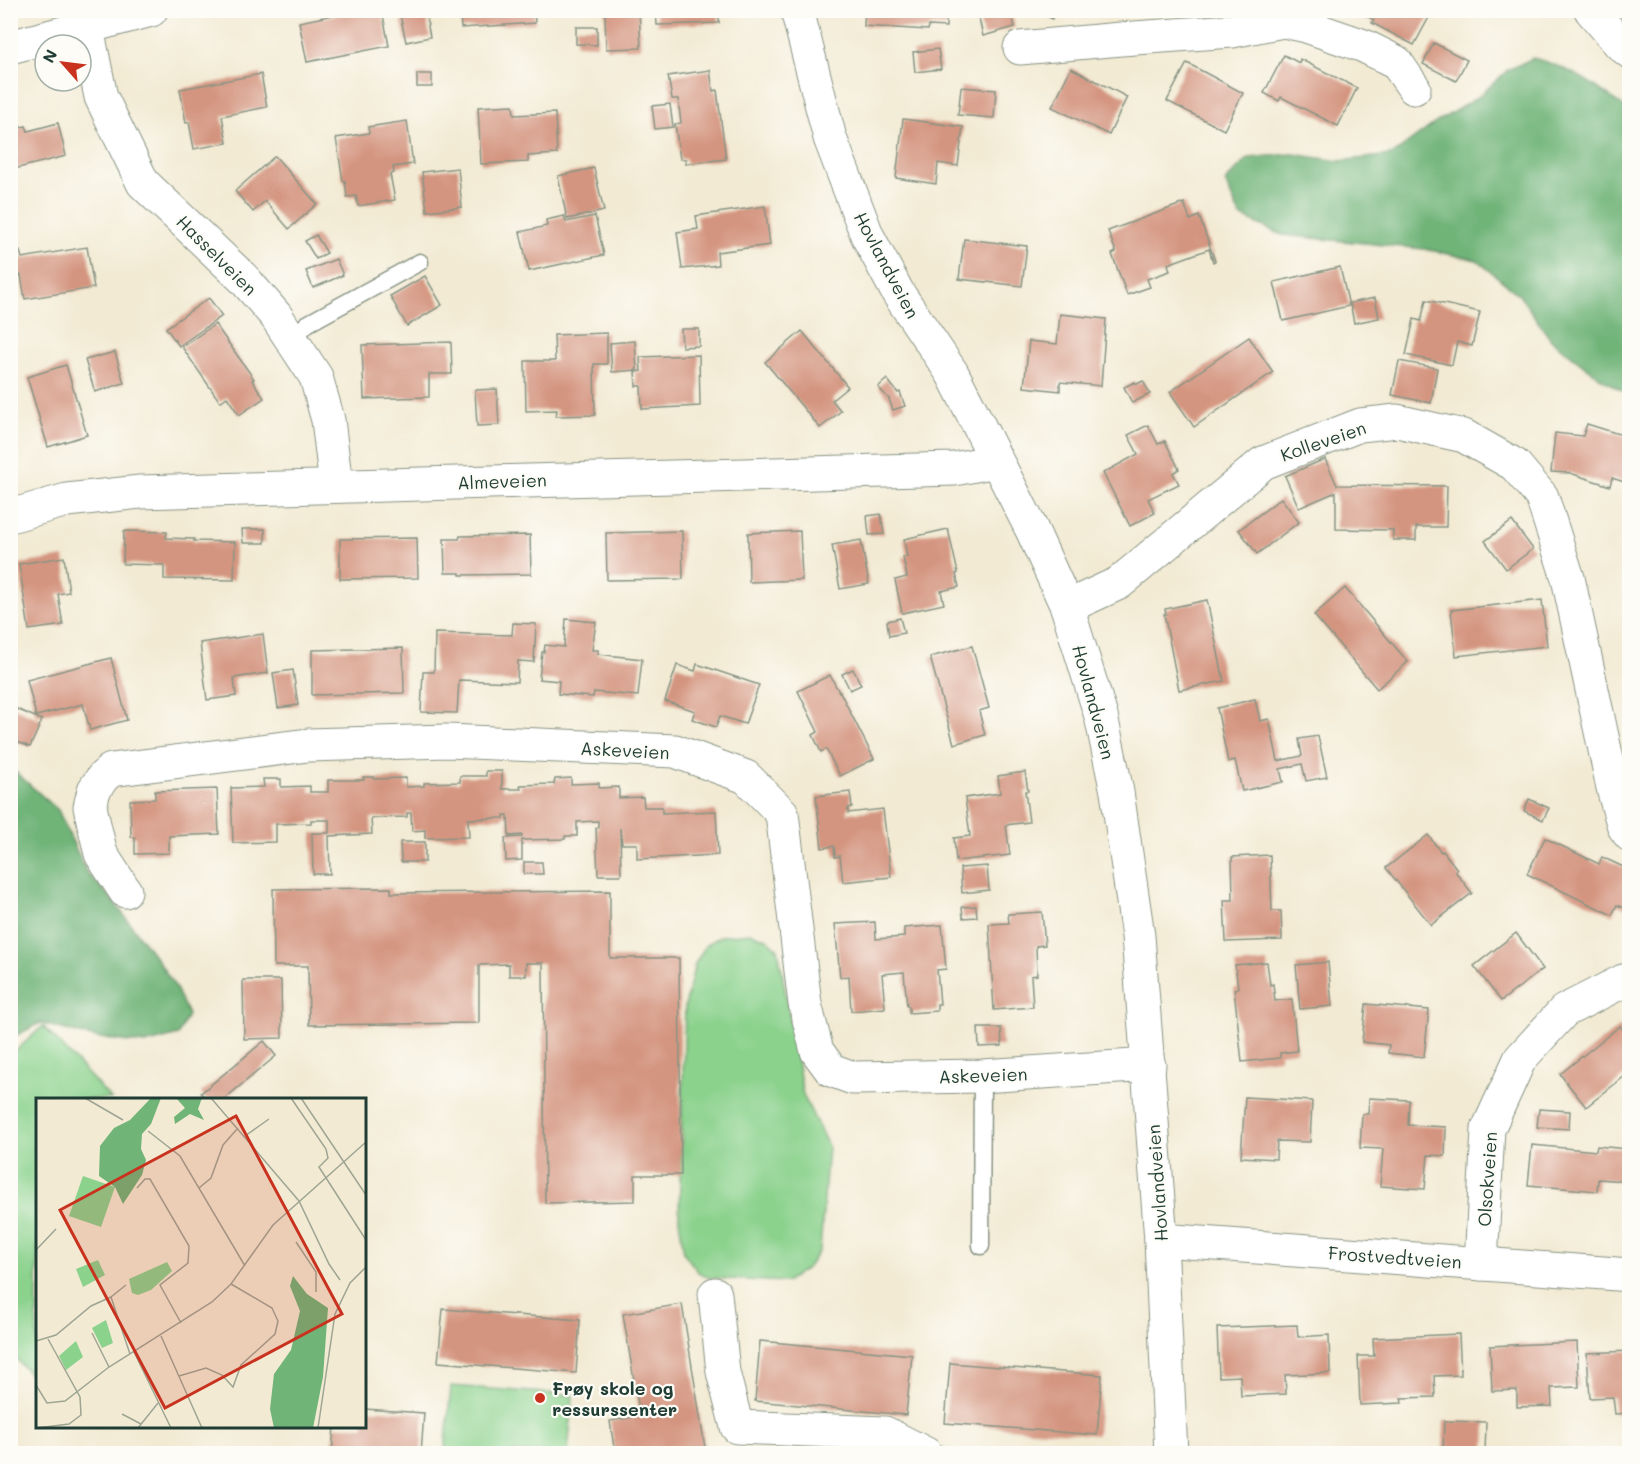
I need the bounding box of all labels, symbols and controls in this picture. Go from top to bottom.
north arrow [33,33,93,93]
text: N [37,45,61,66]
street label: Hovlandveien [849,208,925,322]
street label: Hasselveien [172,210,262,300]
street label: Kolleveien [1277,415,1369,467]
street label: Almeveien [457,467,547,495]
street label: Hovlandveien [1067,642,1121,762]
street label: Askeveien [580,736,670,764]
street label: Askeveien [938,1061,1028,1089]
inset map [36,1098,366,1428]
street label: Hovlandveien [1141,1124,1173,1242]
street label: Olsokveien [1472,1131,1502,1227]
street label: Frostvedtveien [1327,1240,1463,1274]
place label: Frøy skole og ressurssenter [552,1376,677,1421]
marker: Frøy skole og ressurssenter [533,1391,547,1405]

